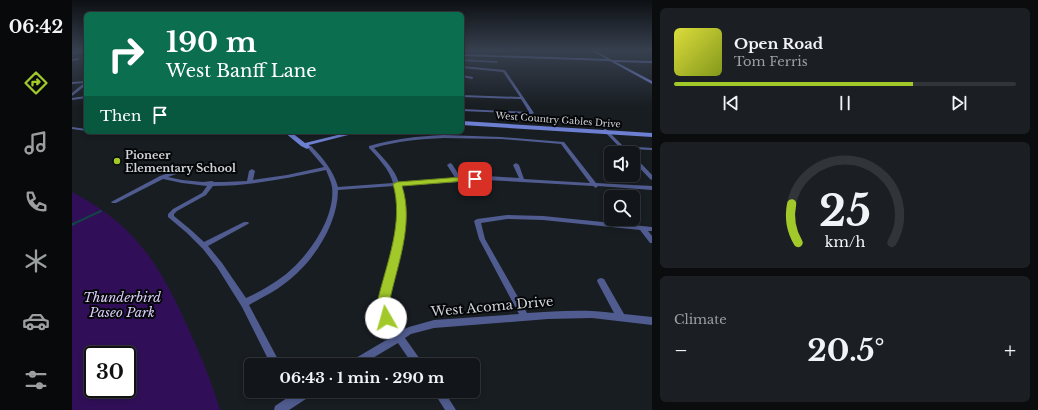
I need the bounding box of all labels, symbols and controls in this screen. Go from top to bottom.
text: 06:42 [9,16,63,38]
text: 190 m [166,25,257,60]
icon: right [100,28,152,80]
text: Open Road [734,34,823,53]
text: Tom Ferris [734,53,808,70]
text: West Banff Lane [166,60,316,82]
icon: directions [22,69,50,97]
icon: previous [720,92,742,114]
icon: pause [834,92,856,114]
icon: next [948,92,970,114]
icon: arrive [149,104,171,126]
text: Then [100,106,141,125]
street label: West Country Gables Drive [494,110,621,129]
icon: music [22,129,50,157]
map controls [604,146,640,226]
button: sound [604,146,640,182]
place label: Pioneer Elementary School [125,148,236,175]
marker: Pioneer Elementary School [112,156,122,166]
pin [458,162,492,196]
icon: arrive [464,168,486,190]
text: 25 [819,186,871,237]
icon: phone [22,188,50,216]
button: search [604,190,640,226]
text: km/h [825,233,865,251]
icon: climate [22,247,50,275]
park label: Thunderbird Paseo Park [83,289,161,321]
street label: West Acoma Drive [429,293,554,320]
position arrow [365,297,407,339]
icon: car [22,307,50,335]
text: Climate [674,311,727,328]
text: 20.5° [807,332,885,369]
text: − [674,337,688,364]
text: + [1004,337,1016,364]
speed limit sign: 30 [84,346,136,398]
icon: filters [22,366,50,394]
text: 06:43 · 1 min · 290 m [280,368,444,387]

